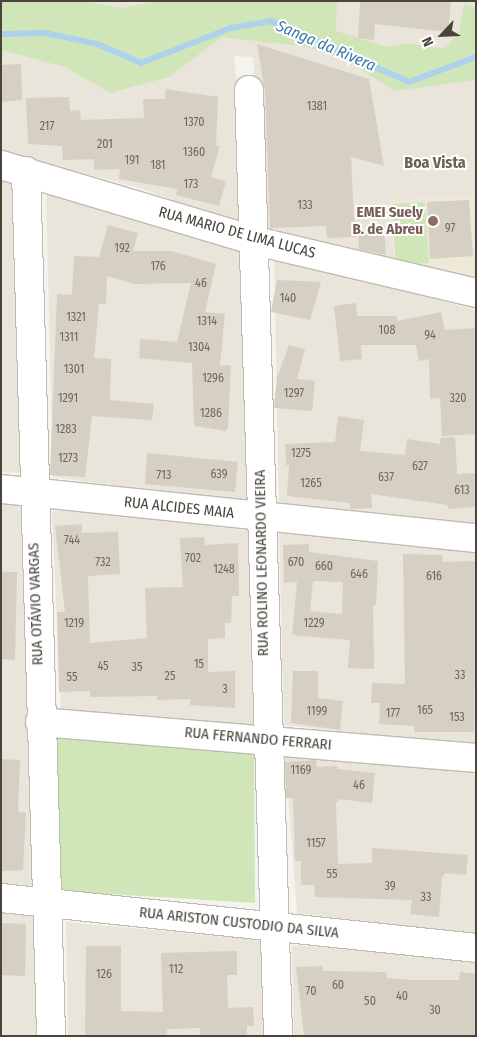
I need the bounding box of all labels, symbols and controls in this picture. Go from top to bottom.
north arrow [417,10,467,60]
water label: Sanga da Rivera [273,16,379,76]
text: N [418,34,437,49]
house number: 1381 [307,100,327,114]
house number: 1370 [183,116,205,130]
house number: 217 [40,120,54,134]
house number: 201 [97,138,113,152]
house number: 1360 [183,146,205,160]
district label: Boa Vista [404,153,466,173]
house number: 191 [125,154,139,168]
house number: 181 [150,159,166,173]
house number: 173 [184,178,198,192]
house number: 133 [297,199,313,213]
street label: RUA MARIO DE LIMA LUCAS [157,203,317,263]
place label: EMEI Suely B. de Abreu [352,203,423,238]
marker: EMEI Suely B. de Abreu [427,215,439,227]
house number: 97 [445,222,455,236]
house number: 192 [114,242,130,256]
house number: 176 [150,260,166,274]
house number: 46 [195,277,207,291]
house number: 140 [280,292,296,306]
house number: 1321 [66,311,86,325]
house number: 1314 [197,315,217,329]
house number: 108 [379,324,395,338]
house number: 94 [424,329,436,343]
house number: 1311 [60,331,78,345]
house number: 1304 [188,341,210,355]
house number: 1301 [64,363,84,377]
house number: 1296 [202,372,224,386]
house number: 1297 [284,387,304,401]
house number: 1291 [58,392,78,406]
house number: 320 [450,392,466,406]
house number: 1286 [200,407,222,421]
house number: 1283 [55,423,77,437]
house number: 1275 [291,447,311,461]
house number: 1273 [58,452,78,466]
house number: 627 [412,460,428,474]
house number: 639 [211,468,227,482]
house number: 713 [157,469,171,483]
street label: RUA ROLINO LEONARDO VIEIRA [251,470,273,656]
house number: 637 [378,471,394,485]
house number: 1265 [300,477,322,491]
house number: 613 [454,484,470,498]
street label: RUA ALCIDES MAIA [123,493,235,523]
house number: 744 [64,534,80,548]
street label: RUA OTÁVIO VARGAS [25,542,47,666]
house number: 702 [185,552,201,566]
house number: 732 [95,556,111,570]
house number: 670 [288,556,304,570]
house number: 660 [315,560,333,574]
house number: 1248 [213,563,235,577]
house number: 646 [350,568,368,582]
house number: 616 [426,570,442,584]
house number: 1219 [64,617,84,631]
house number: 1229 [303,617,325,631]
house number: 15 [194,658,204,672]
house number: 45 [97,660,109,674]
house number: 35 [132,661,142,675]
house number: 33 [455,669,465,683]
house number: 25 [165,670,175,684]
house number: 55 [67,671,77,685]
house number: 3 [222,683,228,697]
house number: 165 [417,704,433,718]
house number: 1199 [307,705,327,719]
house number: 177 [386,707,400,721]
house number: 153 [449,711,465,725]
street label: RUA FERNANDO FERRARI [184,724,332,754]
house number: 1169 [291,764,311,778]
house number: 46 [353,779,365,793]
house number: 1157 [306,837,326,851]
house number: 55 [327,868,337,882]
house number: 39 [384,880,396,894]
house number: 33 [421,891,431,905]
street label: RUA ARISTON CUSTODIO DA SILVA [138,904,340,942]
house number: 112 [169,963,183,977]
house number: 126 [96,968,112,982]
house number: 60 [332,979,344,993]
house number: 70 [306,985,316,999]
house number: 40 [396,990,408,1004]
house number: 50 [364,995,376,1009]
house number: 30 [429,1004,441,1018]

